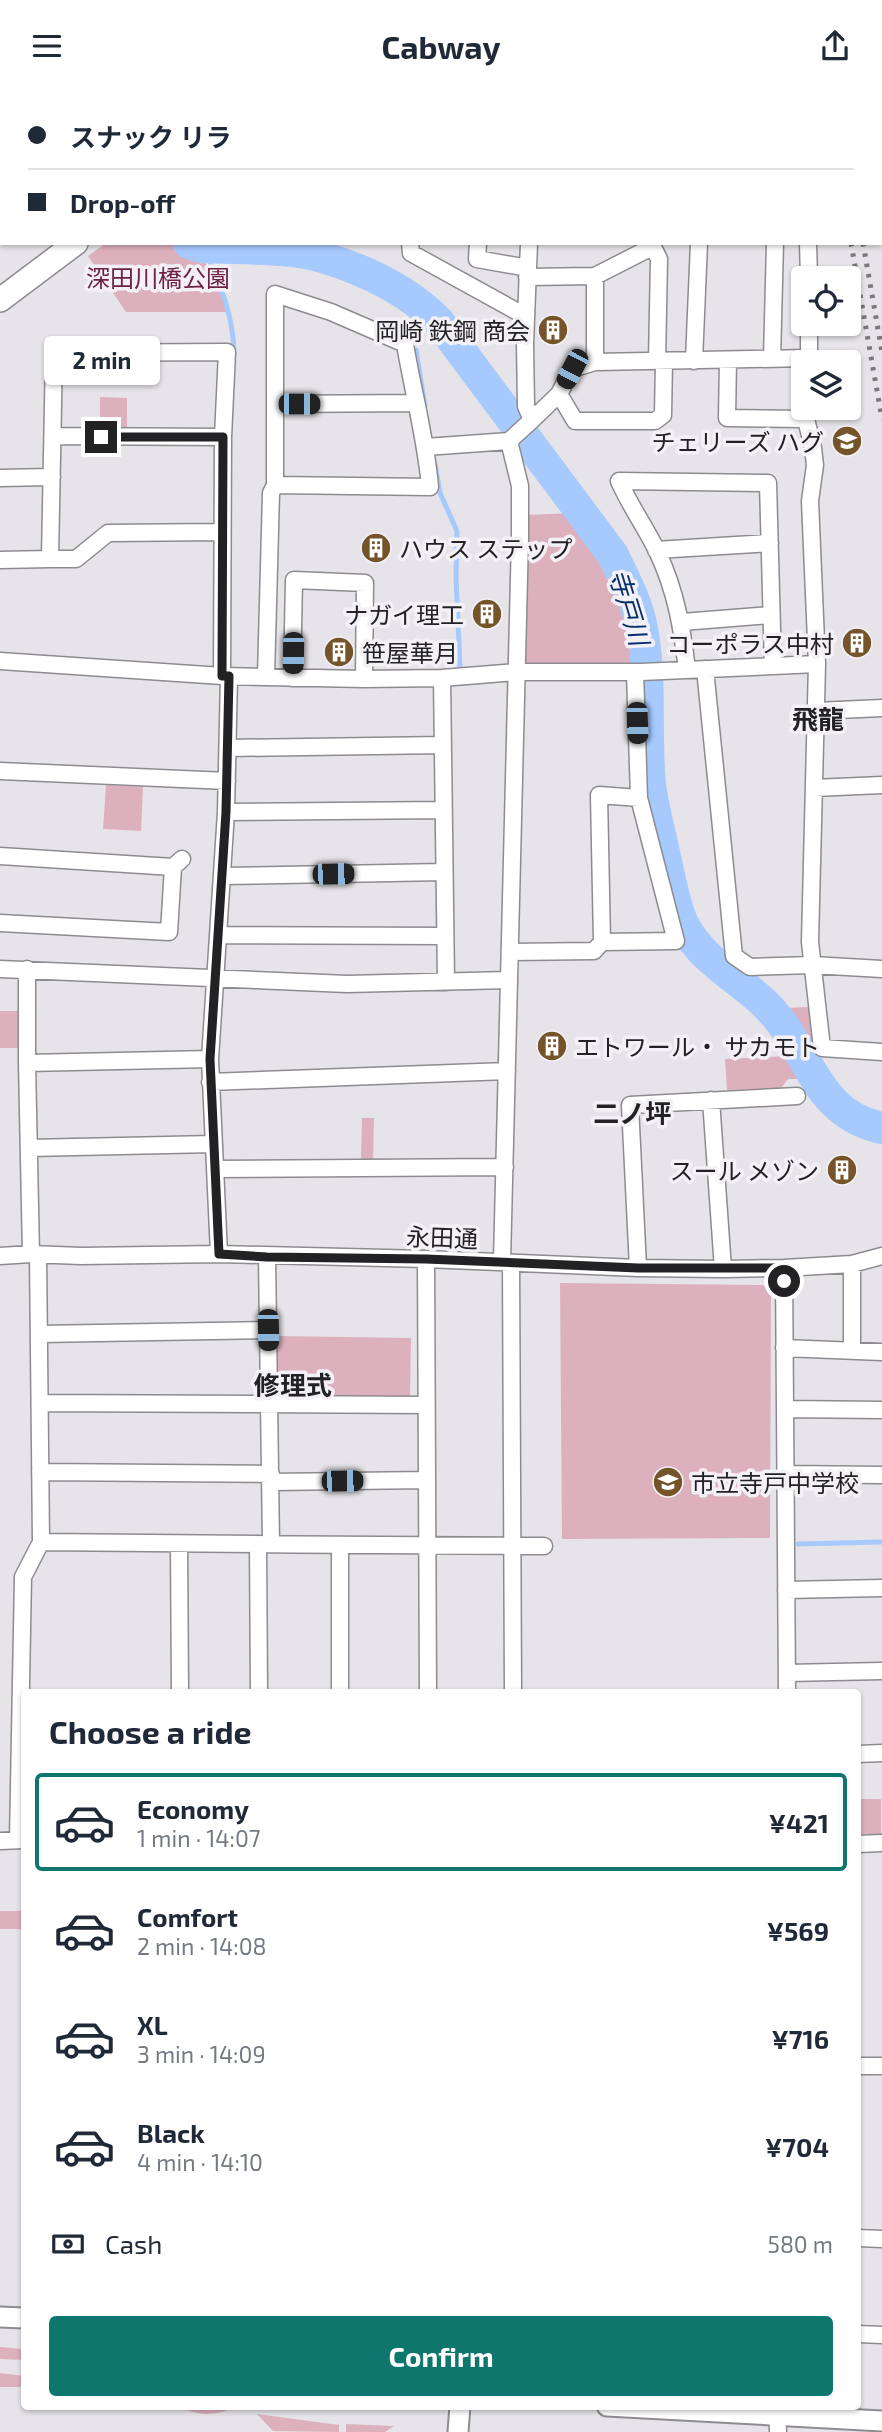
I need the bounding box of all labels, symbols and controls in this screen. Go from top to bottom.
icon: menu [28,27,66,65]
text: Cabway [381,27,501,65]
icon: share [816,27,854,65]
text: スナック リラ [70,121,232,152]
text: Drop-off [70,187,175,218]
park label: 深田川橋公園 [86,263,230,292]
map controls [791,266,861,420]
button: locate [791,266,861,336]
building icon: 岡崎 鉄鋼 商会 [536,313,570,347]
place label: 岡崎 鉄鋼 商会 [375,316,530,345]
callout: 2 min [43,335,159,385]
text: 2 min [73,346,131,374]
car [553,346,592,392]
button: layers [791,350,861,420]
car [279,394,321,415]
route end [85,421,117,453]
school or university icon: チェリーズ ハグ [830,424,864,458]
place label: チェリーズ ハグ [652,427,824,456]
building icon: ハウス ステップ [359,531,393,565]
place label: ハウス ステップ [399,534,572,563]
water label: 寺戸川 [604,565,657,652]
building icon: ナガイ理工 [470,597,504,631]
place label: ナガイ理工 [344,600,464,629]
building icon: コーポラス中村 [840,626,874,660]
place label: コーポラス中村 [666,629,834,658]
car [283,632,304,674]
building icon: 笹屋華月 [322,635,356,669]
place label: 笹屋華月 [362,638,458,667]
car [626,702,649,744]
district label: 飛龍 [792,703,844,734]
car [312,863,355,885]
building icon: エトワール・ サカモト [535,1029,569,1063]
place label: エトワール・ サカモト [575,1032,820,1061]
district label: 二ノ坪 [593,1097,671,1128]
building icon: スール メゾン [825,1153,859,1187]
place label: スール メゾン [670,1156,819,1185]
street label: 永田通 [406,1221,478,1253]
route start [768,1265,800,1297]
car [258,1309,279,1351]
district label: 修理式 [254,1369,332,1400]
school or university icon: 市立寺戸中学校 [651,1465,685,1499]
place label: 市立寺戸中学校 [691,1468,859,1497]
car [321,1470,364,1492]
text: Choose a ride [49,1712,252,1750]
icon: car [53,1791,116,1854]
text: Economy [137,1793,249,1824]
text: ¥421 [769,1807,829,1838]
text: 1 min · 14:07 [137,1824,261,1852]
icon: car [53,1899,116,1962]
text: Comfort [137,1901,238,1932]
text: ¥569 [767,1915,829,1946]
text: 2 min · 14:08 [137,1932,267,1960]
icon: car [53,2007,116,2070]
text: XL [137,2009,168,2040]
text: ¥716 [771,2023,829,2054]
text: 3 min · 14:09 [137,2040,266,2068]
icon: car [53,2115,116,2178]
text: Black [137,2117,205,2148]
text: ¥704 [765,2131,829,2162]
text: 4 min · 14:10 [137,2148,263,2176]
icon: cash [49,2225,87,2263]
text: Cash [105,2228,162,2259]
text: 580 m [768,2230,833,2258]
button: Confirm [49,2316,833,2396]

